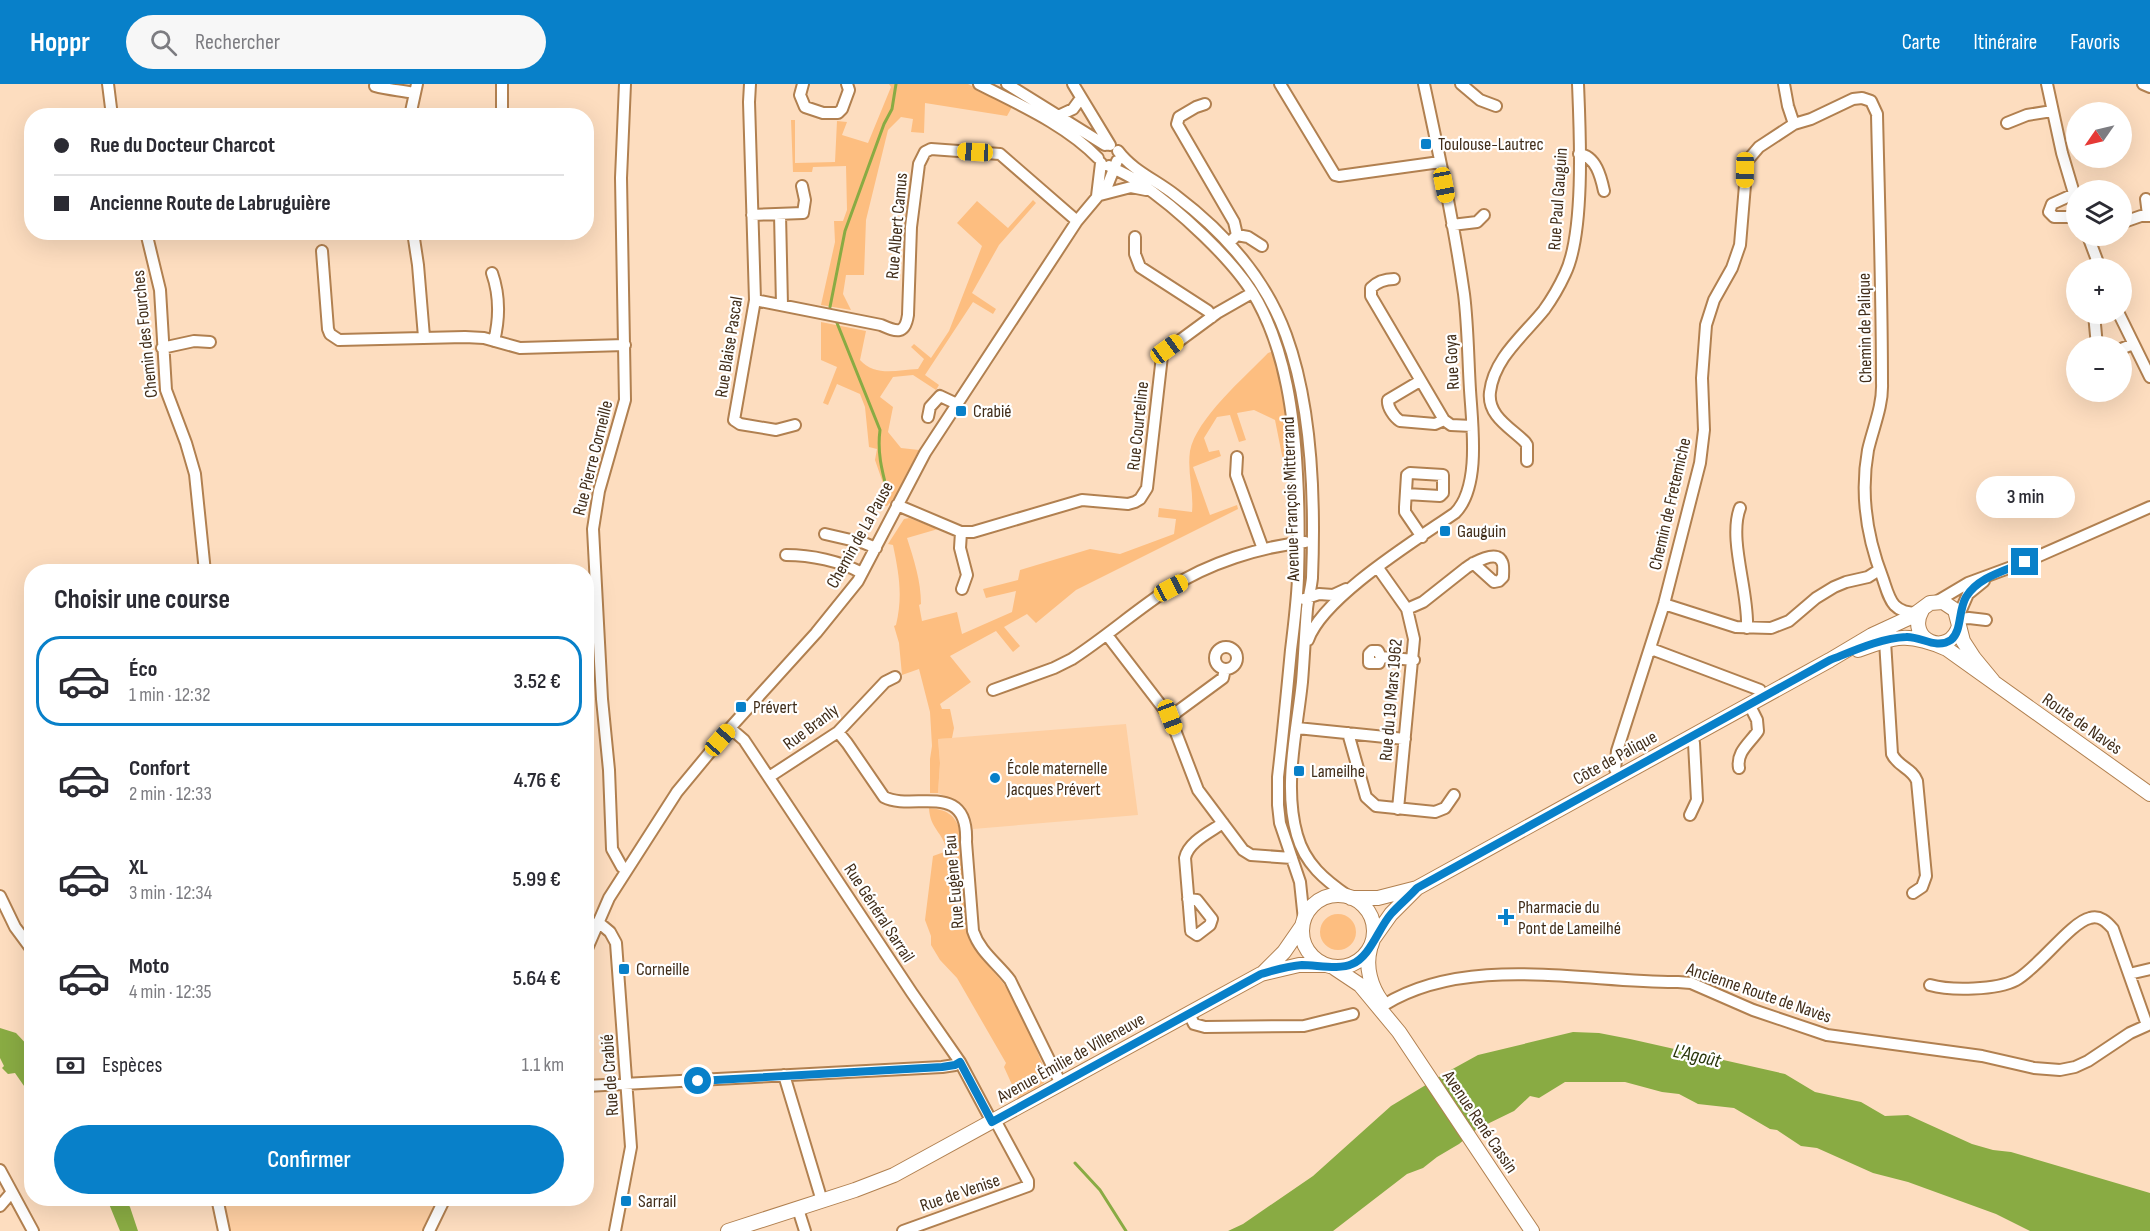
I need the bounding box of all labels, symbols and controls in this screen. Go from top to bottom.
search box [126,15,546,69]
text: Hoppr [30,26,90,59]
icon: search [147,26,180,59]
text: Rechercher [195,29,280,56]
text: Carte [1902,30,1941,55]
text: Itinéraire [1974,30,2037,55]
text: Favoris [2070,30,2120,55]
north arrow [2066,102,2132,168]
map controls [2066,102,2132,402]
text: Rue du Docteur Charcot [90,132,275,159]
place label: Toulouse-Lautrec [1438,134,1544,155]
marker: Toulouse-Lautrec [1419,137,1433,151]
car [957,142,993,162]
street label: Rue Paul Gauguin [1544,147,1572,251]
car [1736,152,1754,188]
car [1432,166,1456,204]
street label: Rue Albert Camus [882,172,912,280]
button: layers [2066,180,2132,246]
text: Ancienne Route de Labruguière [90,190,331,217]
button: + [2066,258,2132,324]
street label: Chemin des Fourches [128,269,162,399]
street label: Chemin de Palique [1854,273,1876,383]
street label: Rue Blaise Pascal [711,295,747,399]
car [1147,331,1187,367]
street label: Rue Goya [1440,333,1464,390]
button: − [2066,336,2132,402]
street label: Rue Courteline [1123,380,1153,472]
street label: Rue Pierre Corneille [569,398,617,518]
place label: Crabié [973,401,1012,422]
marker: Crabié [954,404,968,418]
street label: Avenue François Mitterrand [1278,416,1304,583]
street label: Chemin de Fretemiche [1645,436,1695,572]
callout: 3 min [1976,475,2074,517]
street label: Chemin de La Pause [822,478,898,592]
text: 3 min [2007,485,2044,509]
place label: Gauguin [1457,521,1506,542]
marker: Gauguin [1438,524,1452,538]
route end [2011,548,2038,575]
car [1151,572,1191,604]
text: Choisir une course [54,584,230,616]
street label: Rue du 19 Mars 1962 [1375,638,1407,762]
icon: car [57,654,111,708]
text: Éco [129,656,157,683]
text: 3.52 € [514,668,561,695]
text: 1 min · 12:32 [129,683,211,707]
street label: Route de Navès [2038,689,2126,759]
place label: Prévert [753,697,798,718]
car [1155,697,1185,737]
street label: Rue Branly [779,699,843,755]
marker: Prévert [734,700,748,714]
car [701,721,739,759]
street label: Côte de Palique [1569,726,1661,790]
icon: car [57,753,111,807]
text: Confort [129,755,190,782]
place label: École maternelle Jacques Prévert [1006,758,1107,800]
place label: Lameilhe [1311,761,1365,782]
marker: Lameilhe [1292,764,1306,778]
text: 4.76 € [513,767,561,794]
marker: École maternelle Jacques Prévert [988,771,1002,785]
text: 2 min · 12:33 [129,782,212,806]
street label: Rue Eugène Fau [939,834,969,930]
icon: car [57,852,111,906]
text: XL [129,854,148,881]
street label: Rue Général Sarrail [839,860,919,966]
text: 5.99 € [513,866,561,893]
text: 3 min · 12:34 [129,881,212,905]
place label: Pharmacie du Pont de Lameilhé [1518,897,1621,939]
marker: Pharmacie du Pont de Lameilhé [1499,910,1513,924]
icon: car [57,951,111,1005]
text: Moto [129,953,169,980]
street label: Ancienne Route de Navès [1683,958,1834,1028]
place label: Corneille [636,959,689,980]
marker: Corneille [617,962,631,976]
text: 5.64 € [513,965,561,992]
text: 4 min · 12:35 [129,980,212,1004]
street label: Avenue Émilie de Villeneuve [992,1009,1149,1108]
street label: Rue de Crabié [597,1033,623,1117]
water label: L'Agoût [1671,1039,1724,1073]
icon: cash [54,1049,87,1082]
text: Espèces [102,1052,162,1079]
text: 1.1 km [522,1053,564,1077]
street label: Avenue René Cassin [1437,1066,1522,1177]
route start [684,1067,711,1094]
button: Confirmer [54,1125,564,1194]
street label: Rue de Venise [917,1170,1003,1216]
place label: Sarrail [638,1191,676,1212]
marker: Sarrail [619,1194,633,1208]

